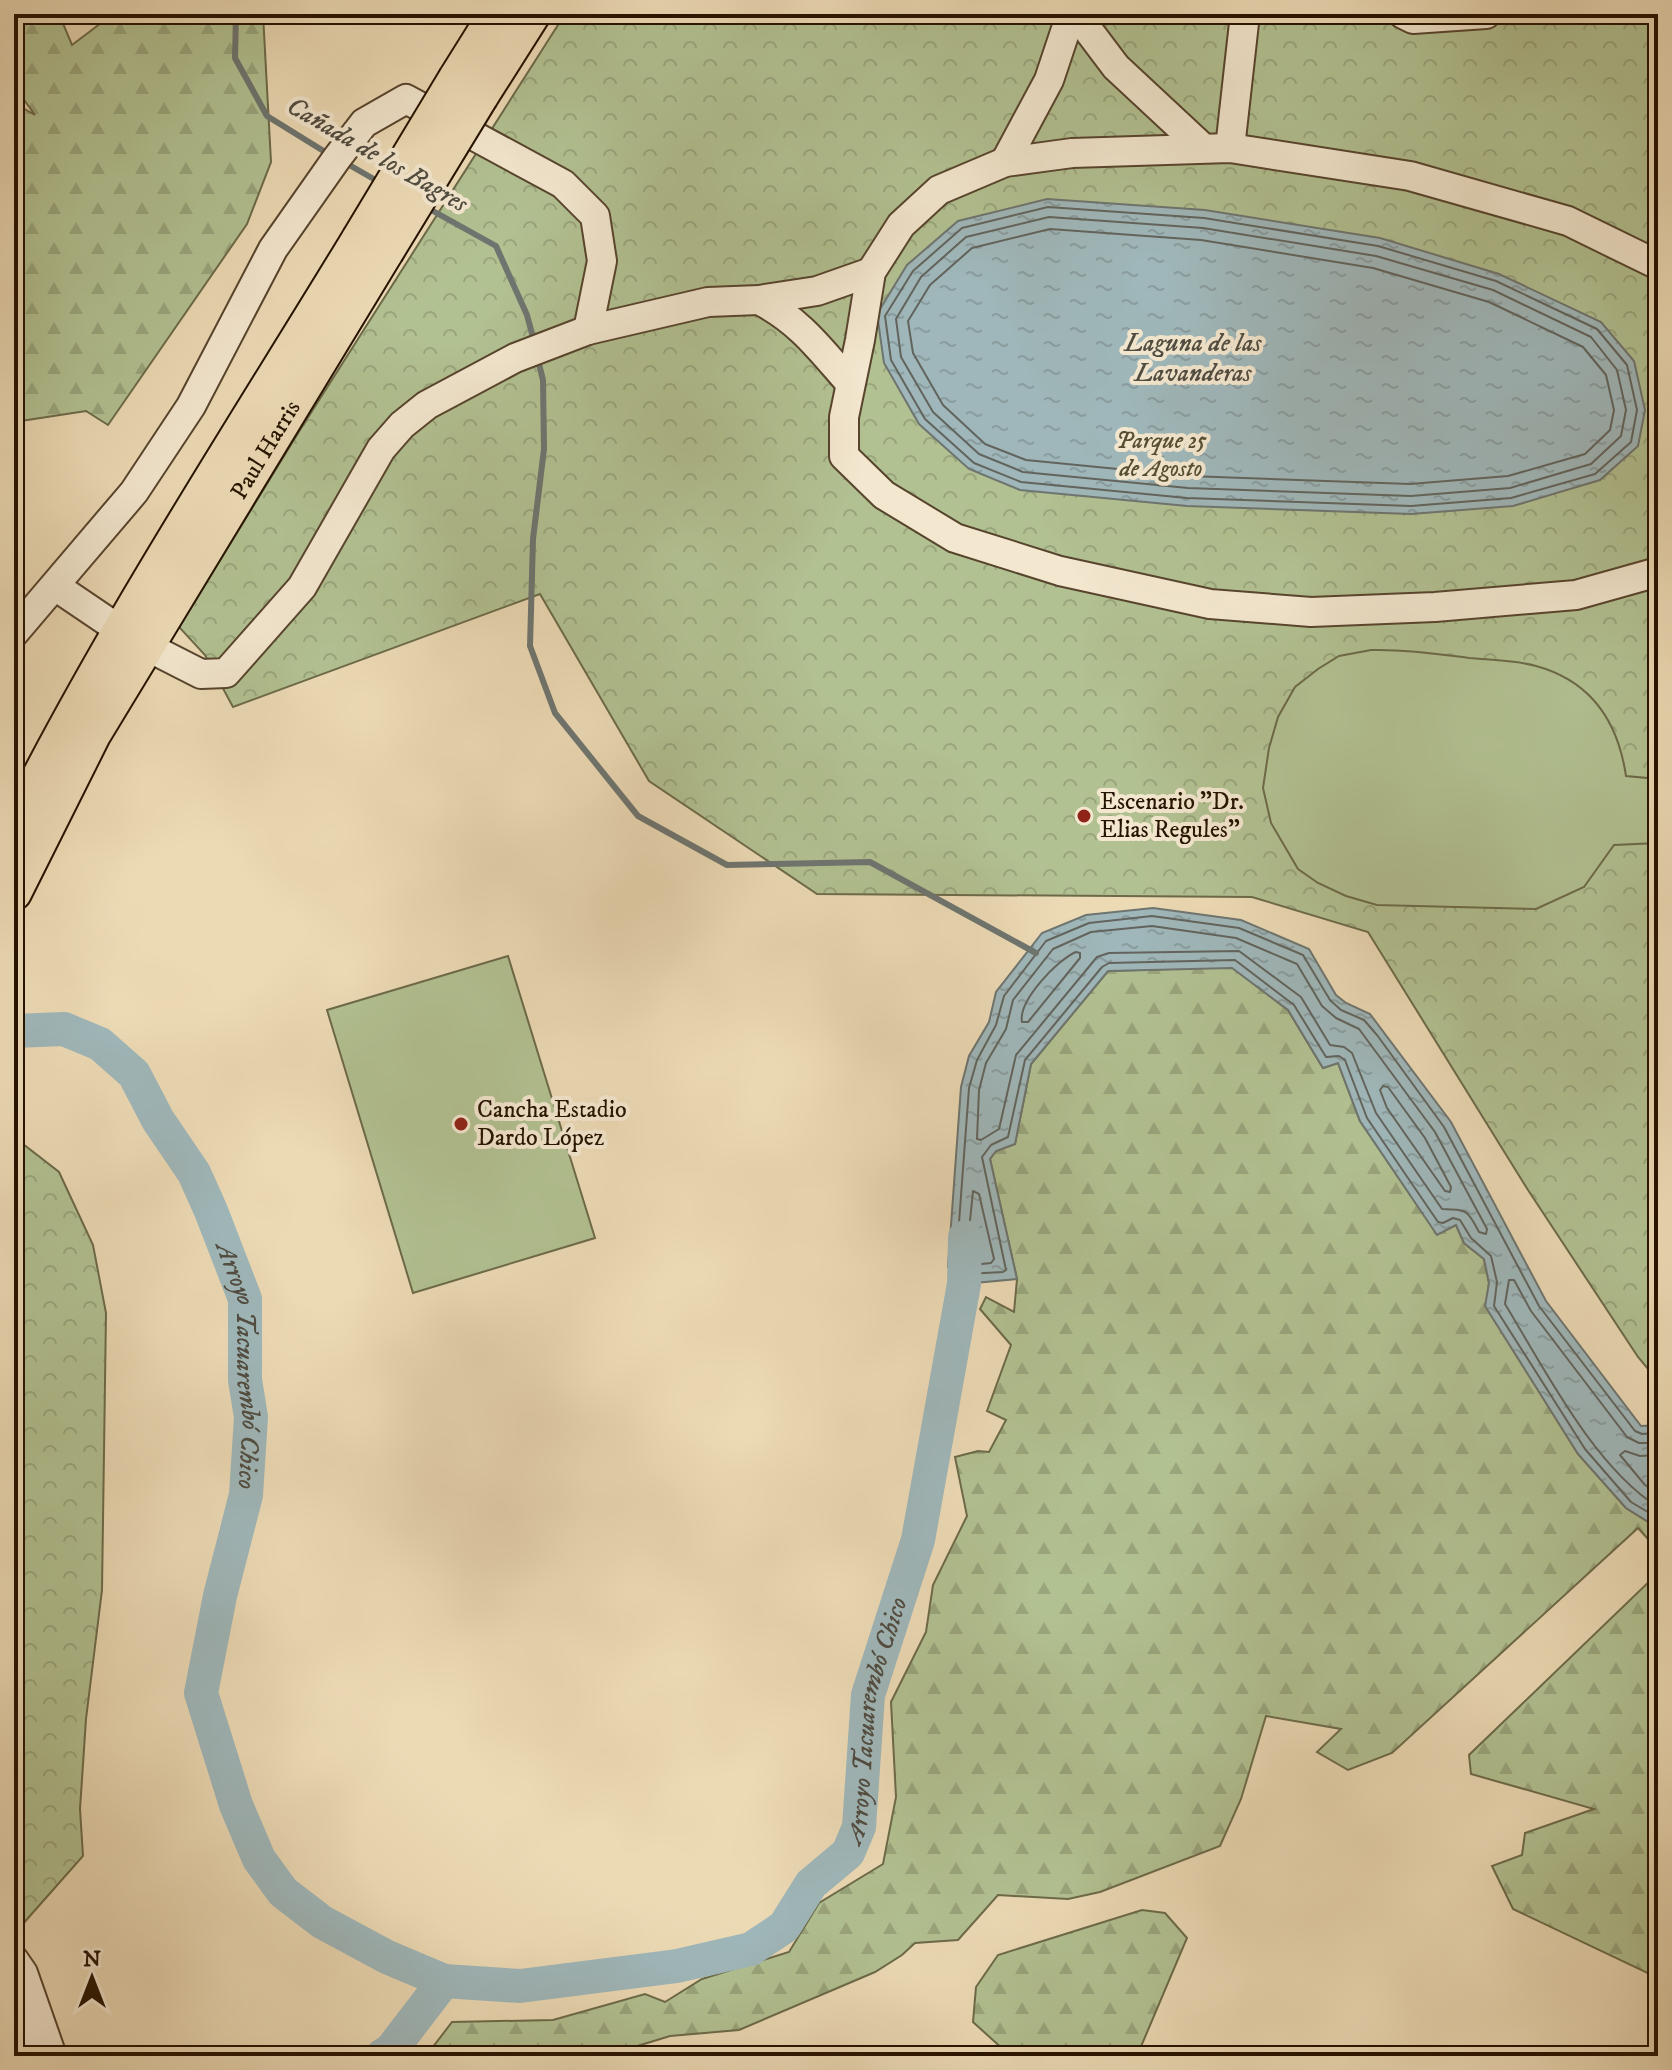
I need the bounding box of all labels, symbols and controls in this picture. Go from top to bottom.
water label: Cañada de los Bagres [280,90,474,221]
water label: Laguna de las Lavanderas [1123,327,1263,390]
street label: Paul Harris [224,395,307,505]
park label: Parque 25 de Agosto [1116,426,1207,484]
place label: Escenario "Dr. Elias Regules" [1100,787,1244,845]
marker: Escenario "Dr. Elias Regules" [1075,807,1093,825]
place label: Cancha Estadio Dardo López [477,1095,627,1153]
marker: Cancha Estadio Dardo López [452,1115,470,1133]
water label: Arroyo Tacuarembó Chico [207,1235,268,1490]
water label: Arroyo Tacuarembó Chico [836,1593,915,1851]
north arrow [52,1938,132,2018]
text: N [83,1946,101,1973]

